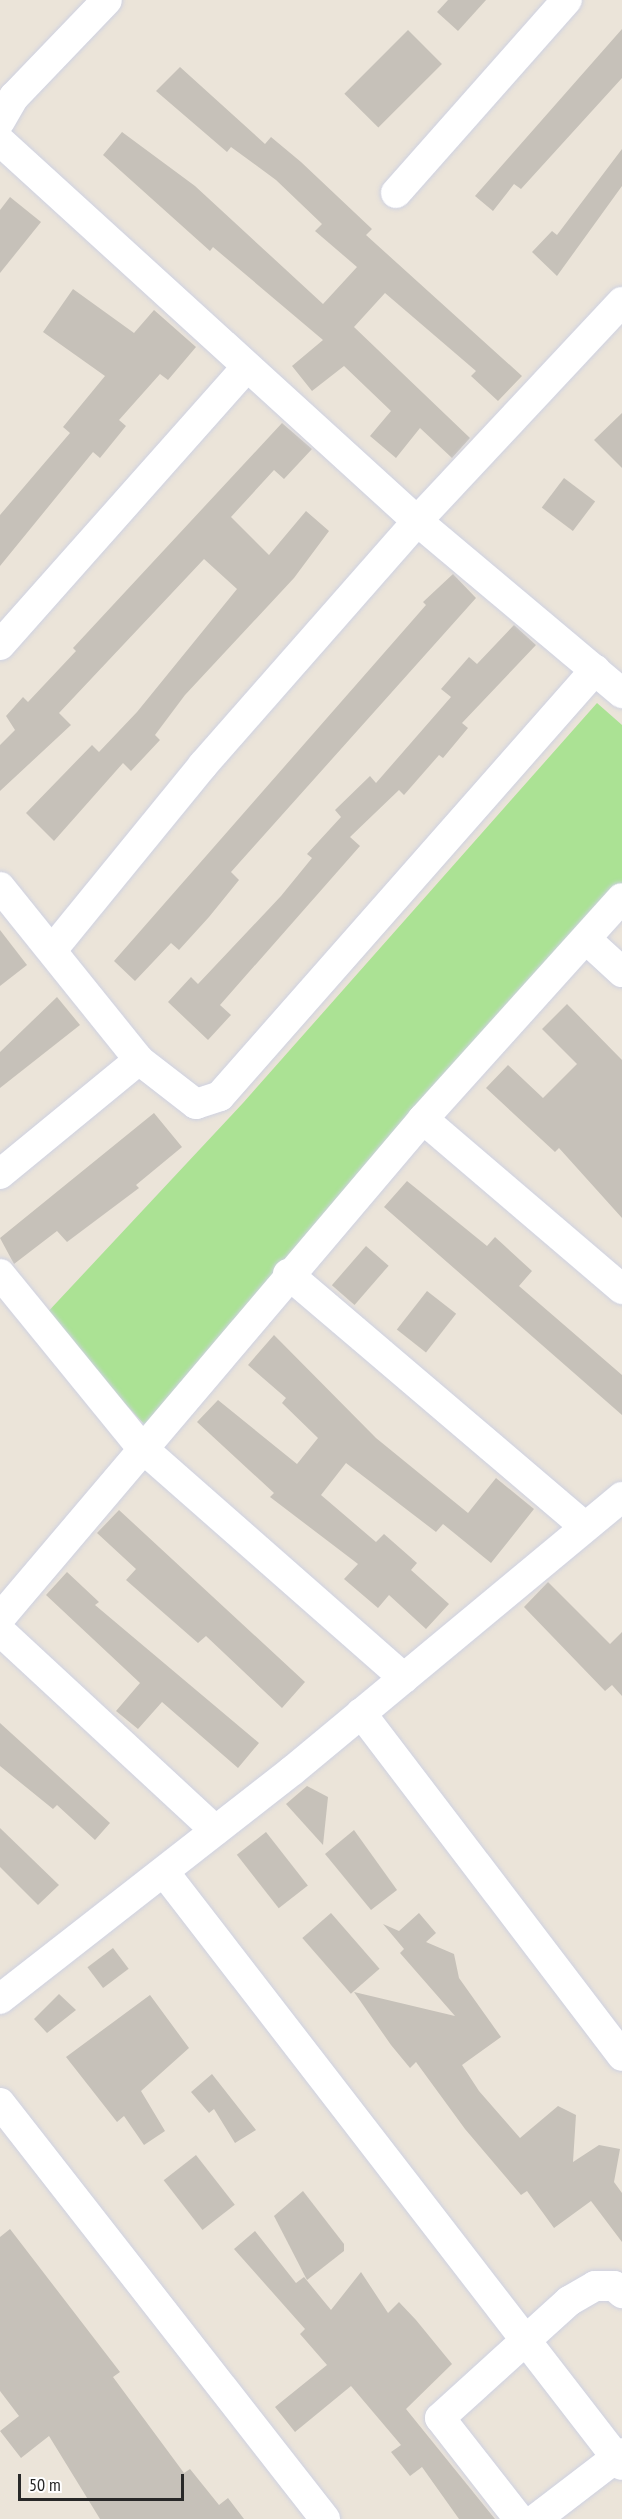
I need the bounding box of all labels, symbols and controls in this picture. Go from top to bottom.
scale bar [21,2462,188,2500]
text: 50 m [29,2473,61,2496]

